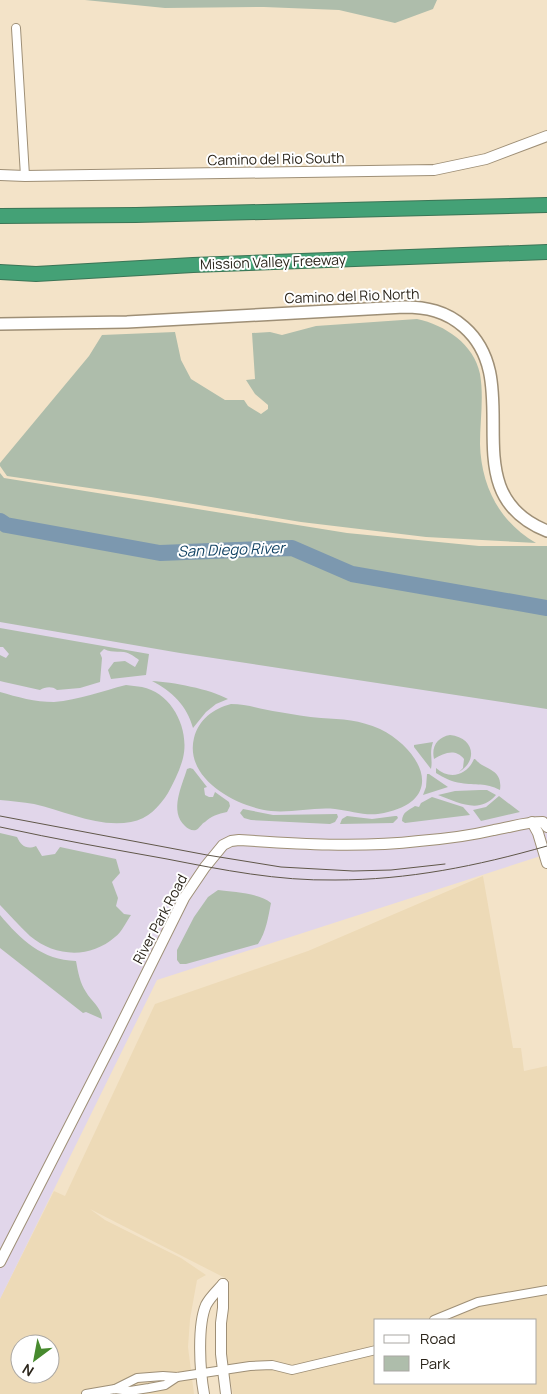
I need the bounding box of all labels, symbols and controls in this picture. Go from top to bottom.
street label: Camino del Rio South [207,148,345,169]
street label: Mission Valley Freeway [200,249,347,274]
street label: Camino del Rio North [284,284,420,307]
water label: San Diego River [177,537,287,562]
street label: River Park Road [128,871,191,967]
legend [374,1319,537,1384]
text: Road [420,1328,456,1349]
north arrow [10,1334,60,1384]
text: Park [420,1353,450,1374]
text: N [19,1360,37,1381]

